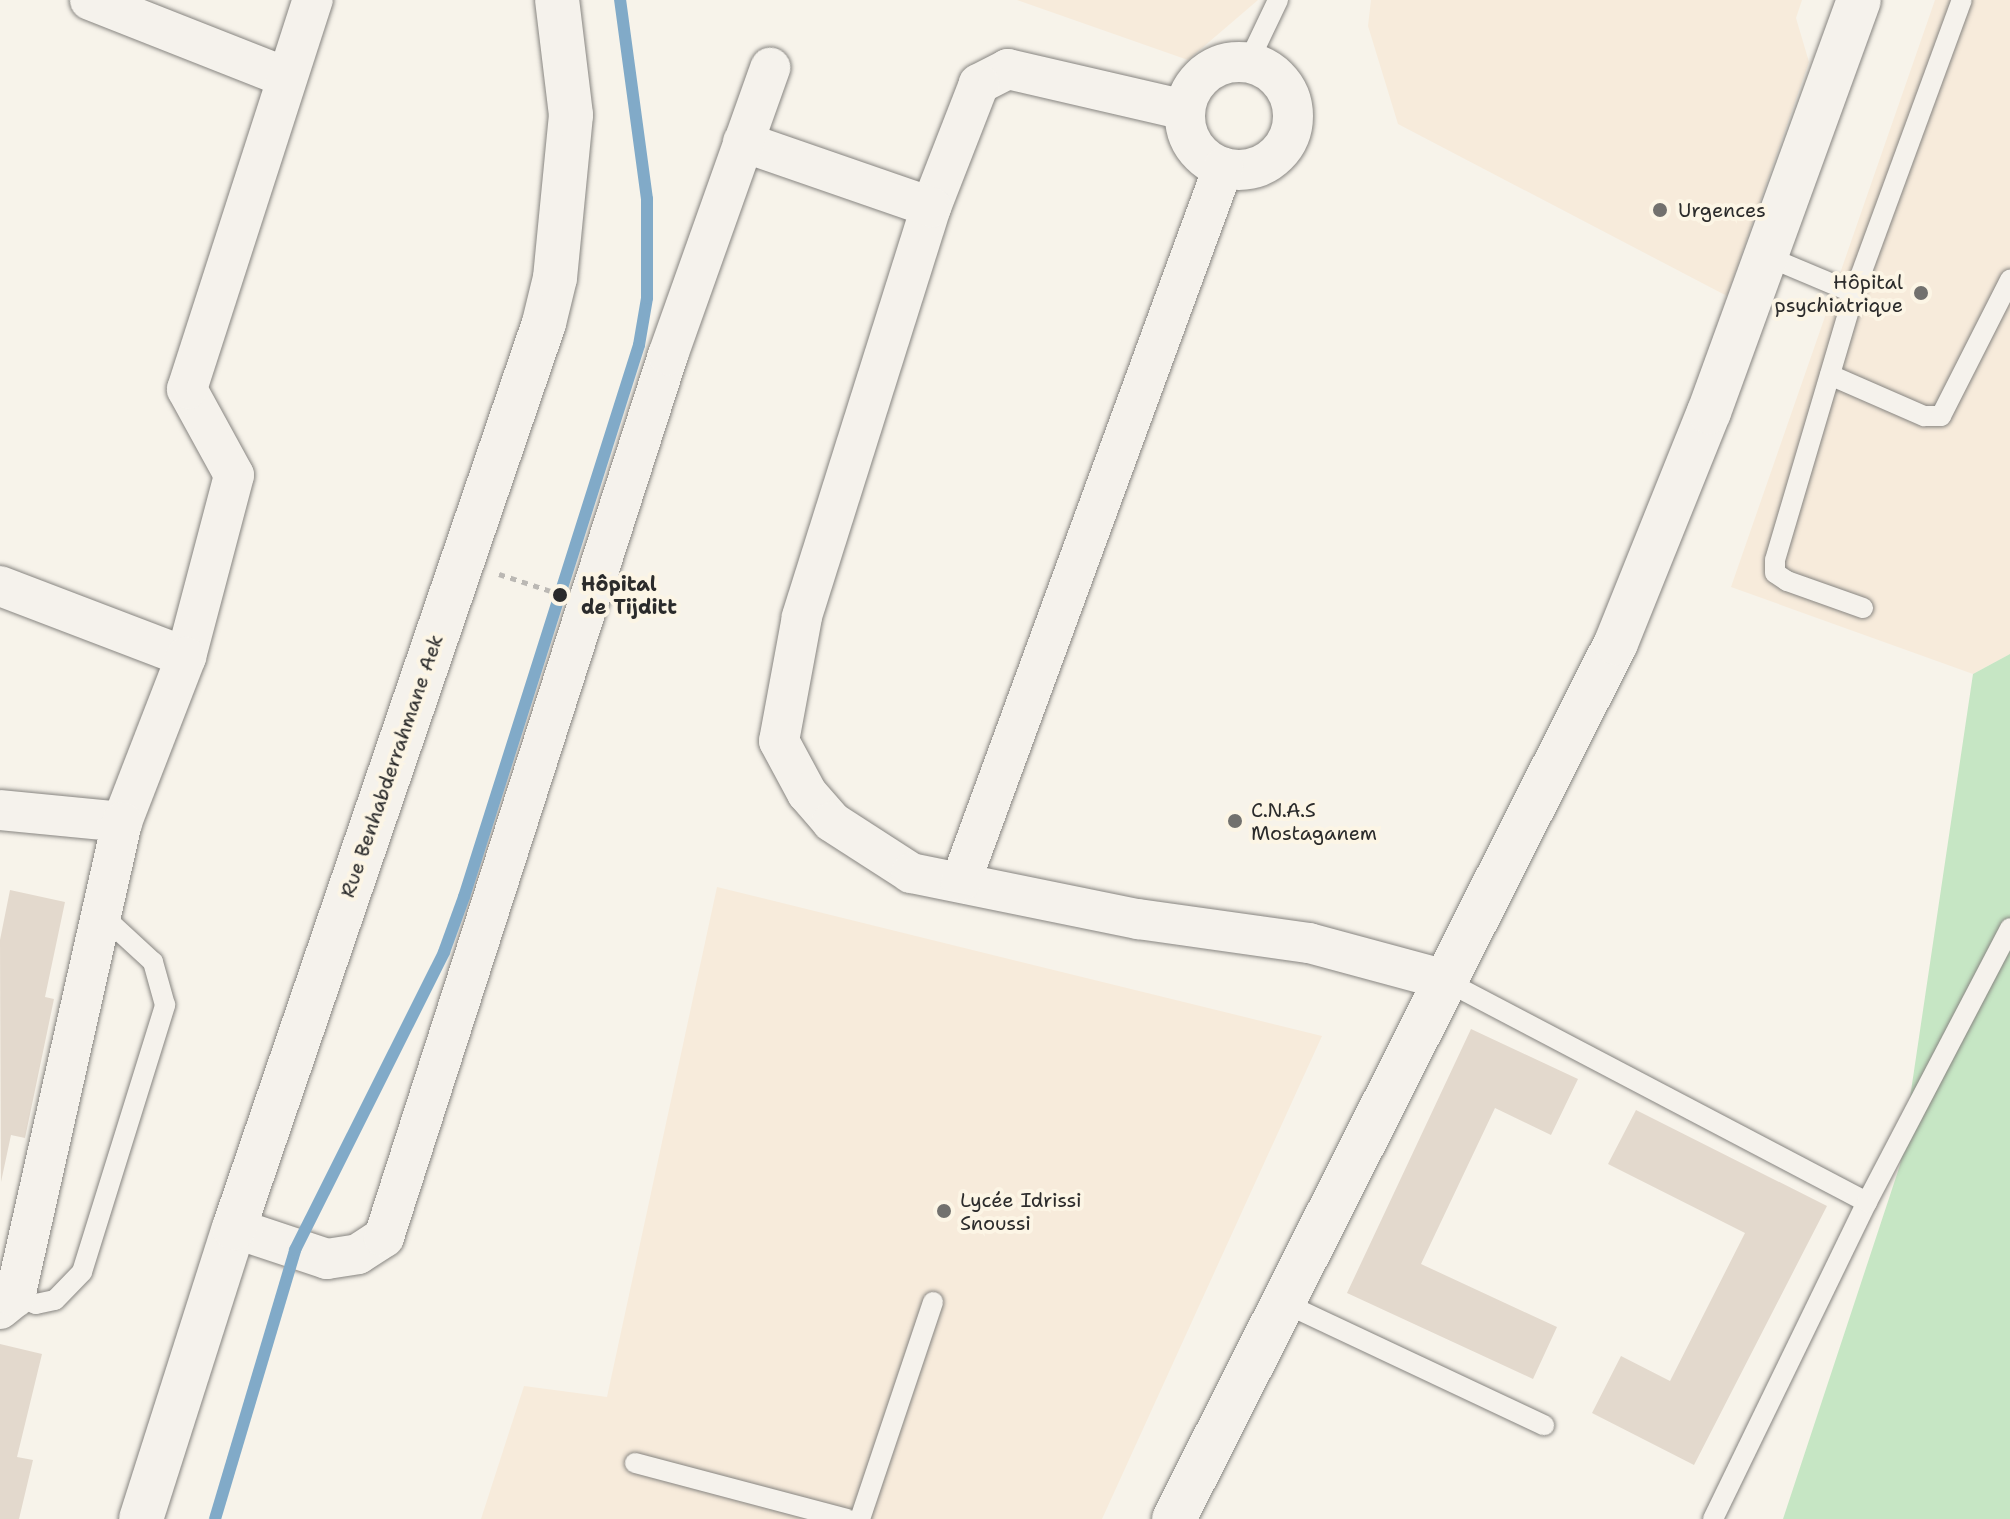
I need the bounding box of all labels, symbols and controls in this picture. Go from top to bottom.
place label: Urgences [1678,198,1766,222]
marker: Urgences [1649,199,1671,221]
place label: Hôpital psychiatrique [1775,270,1903,317]
marker: Hôpital psychiatrique [1910,282,1932,304]
place label: Hôpital de Tijditt [581,572,677,619]
marker: Hôpital de Tijditt [546,581,574,609]
street label: Rue Benhabderrahmane Aek [336,631,448,901]
place label: C.N.A.S Mostaganem [1251,798,1377,845]
marker: C.N.A.S Mostaganem [1226,812,1244,830]
place label: Lycée Idrissi Snoussi [960,1188,1082,1235]
marker: Lycée Idrissi Snoussi [935,1202,953,1220]

